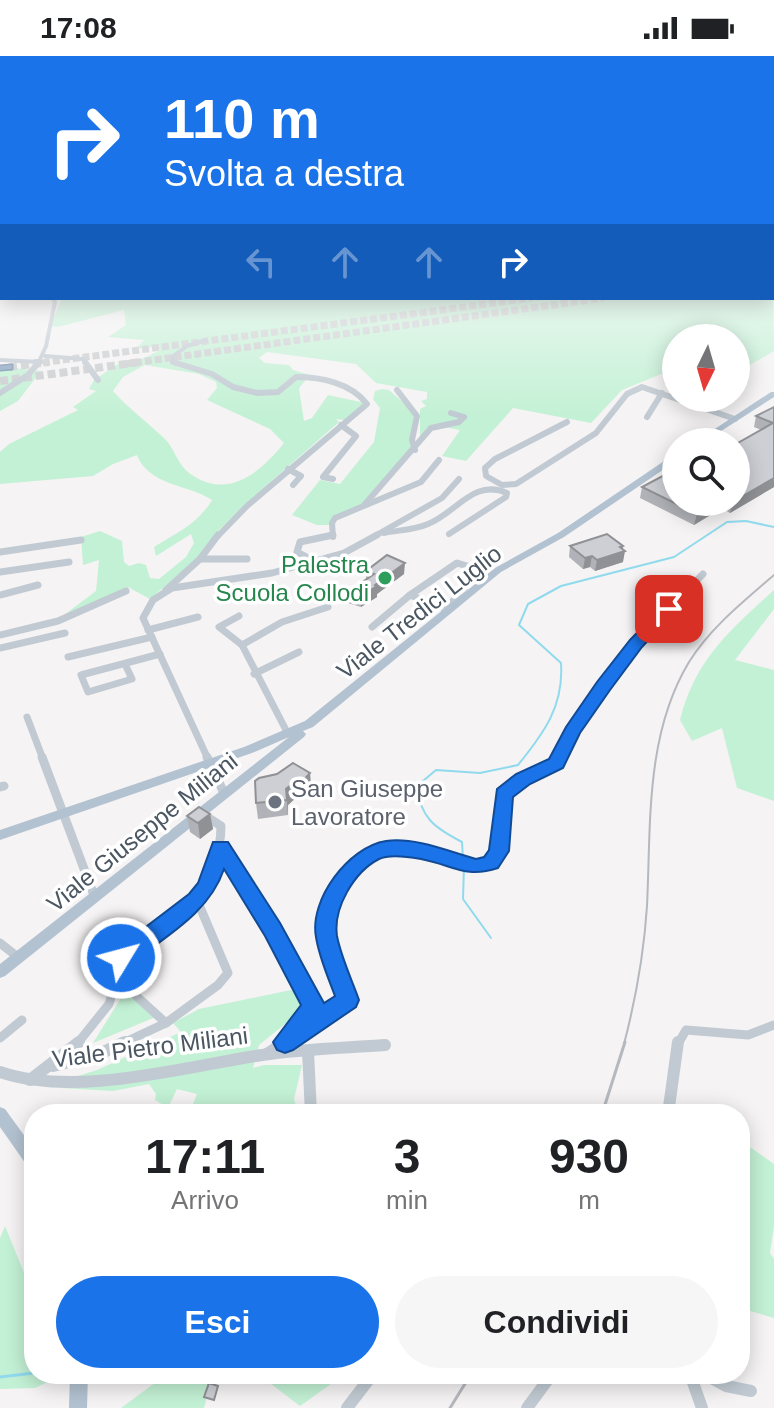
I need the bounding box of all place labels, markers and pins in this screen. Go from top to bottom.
place label: Palestra Scuola Collodi [216,551,370,606]
marker: Palestra Scuola Collodi [376,569,394,587]
pin [635,575,703,643]
place label: San Giuseppe Lavoratore [291,775,443,830]
marker: San Giuseppe Lavoratore [266,793,284,811]

